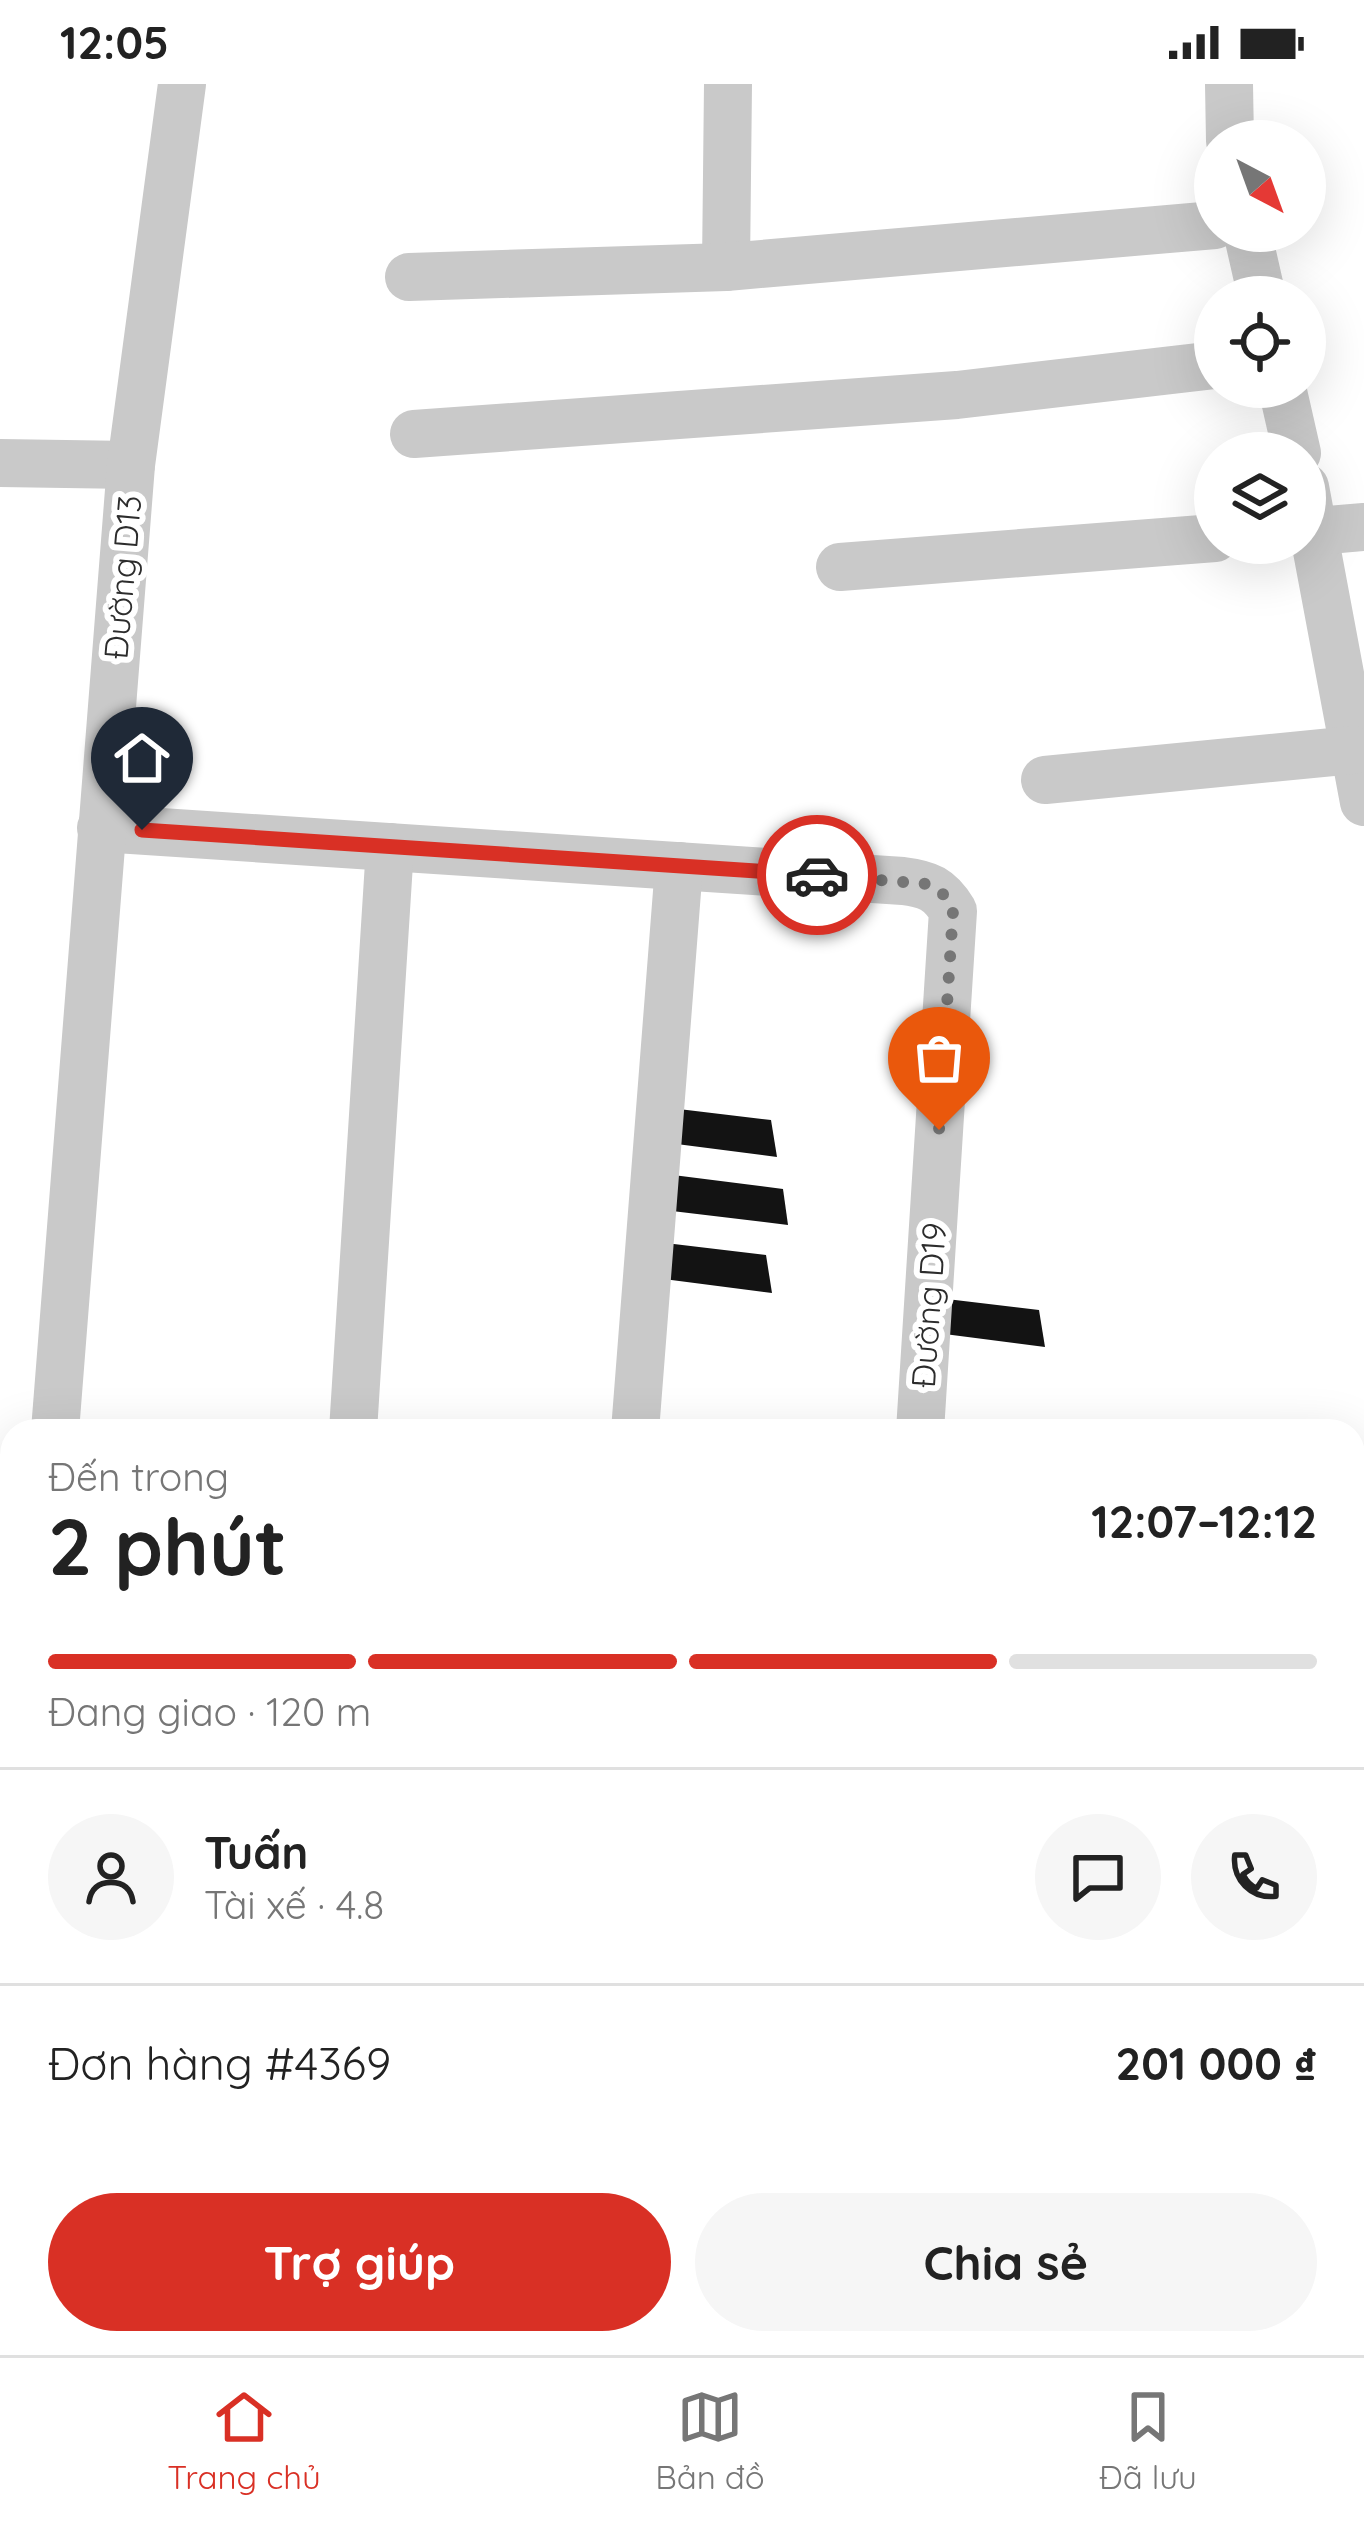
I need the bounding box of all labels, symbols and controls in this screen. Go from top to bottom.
text: 12:05 [60,14,169,70]
north arrow [1194,120,1326,252]
map controls [1194,120,1326,564]
button: locate [1194,276,1326,408]
button: layers [1194,432,1326,564]
street label: Đường D13 [94,493,150,661]
pin [91,707,193,830]
icon: home [109,725,175,791]
courier [757,815,877,935]
icon: car [784,842,850,908]
pin [888,1007,990,1130]
icon: bag [906,1025,972,1091]
street label: Đường D19 [902,1221,954,1389]
text: Đến trong [48,1452,229,1501]
text: 12:07–12:12 [1091,1493,1317,1549]
text: 2 phút [48,1497,287,1595]
text: Đang giao · 120 m [48,1687,371,1736]
button: person [48,1814,174,1940]
button: chat [1035,1814,1161,1940]
button: phone [1191,1814,1317,1940]
text: Tuấn [204,1824,308,1880]
text: Tài xế · 4.8 [204,1880,384,1929]
text: Đơn hàng #4369 [48,2035,391,2091]
text: 201 000 ₫ [1116,2035,1317,2091]
button: Trợ giúp [48,2193,671,2331]
button: Chia sẻ [695,2193,1317,2331]
tab: Trang chủ [167,2384,321,2497]
tab: Bản đồ [655,2384,765,2497]
tab: Đã lưu [1099,2384,1197,2497]

